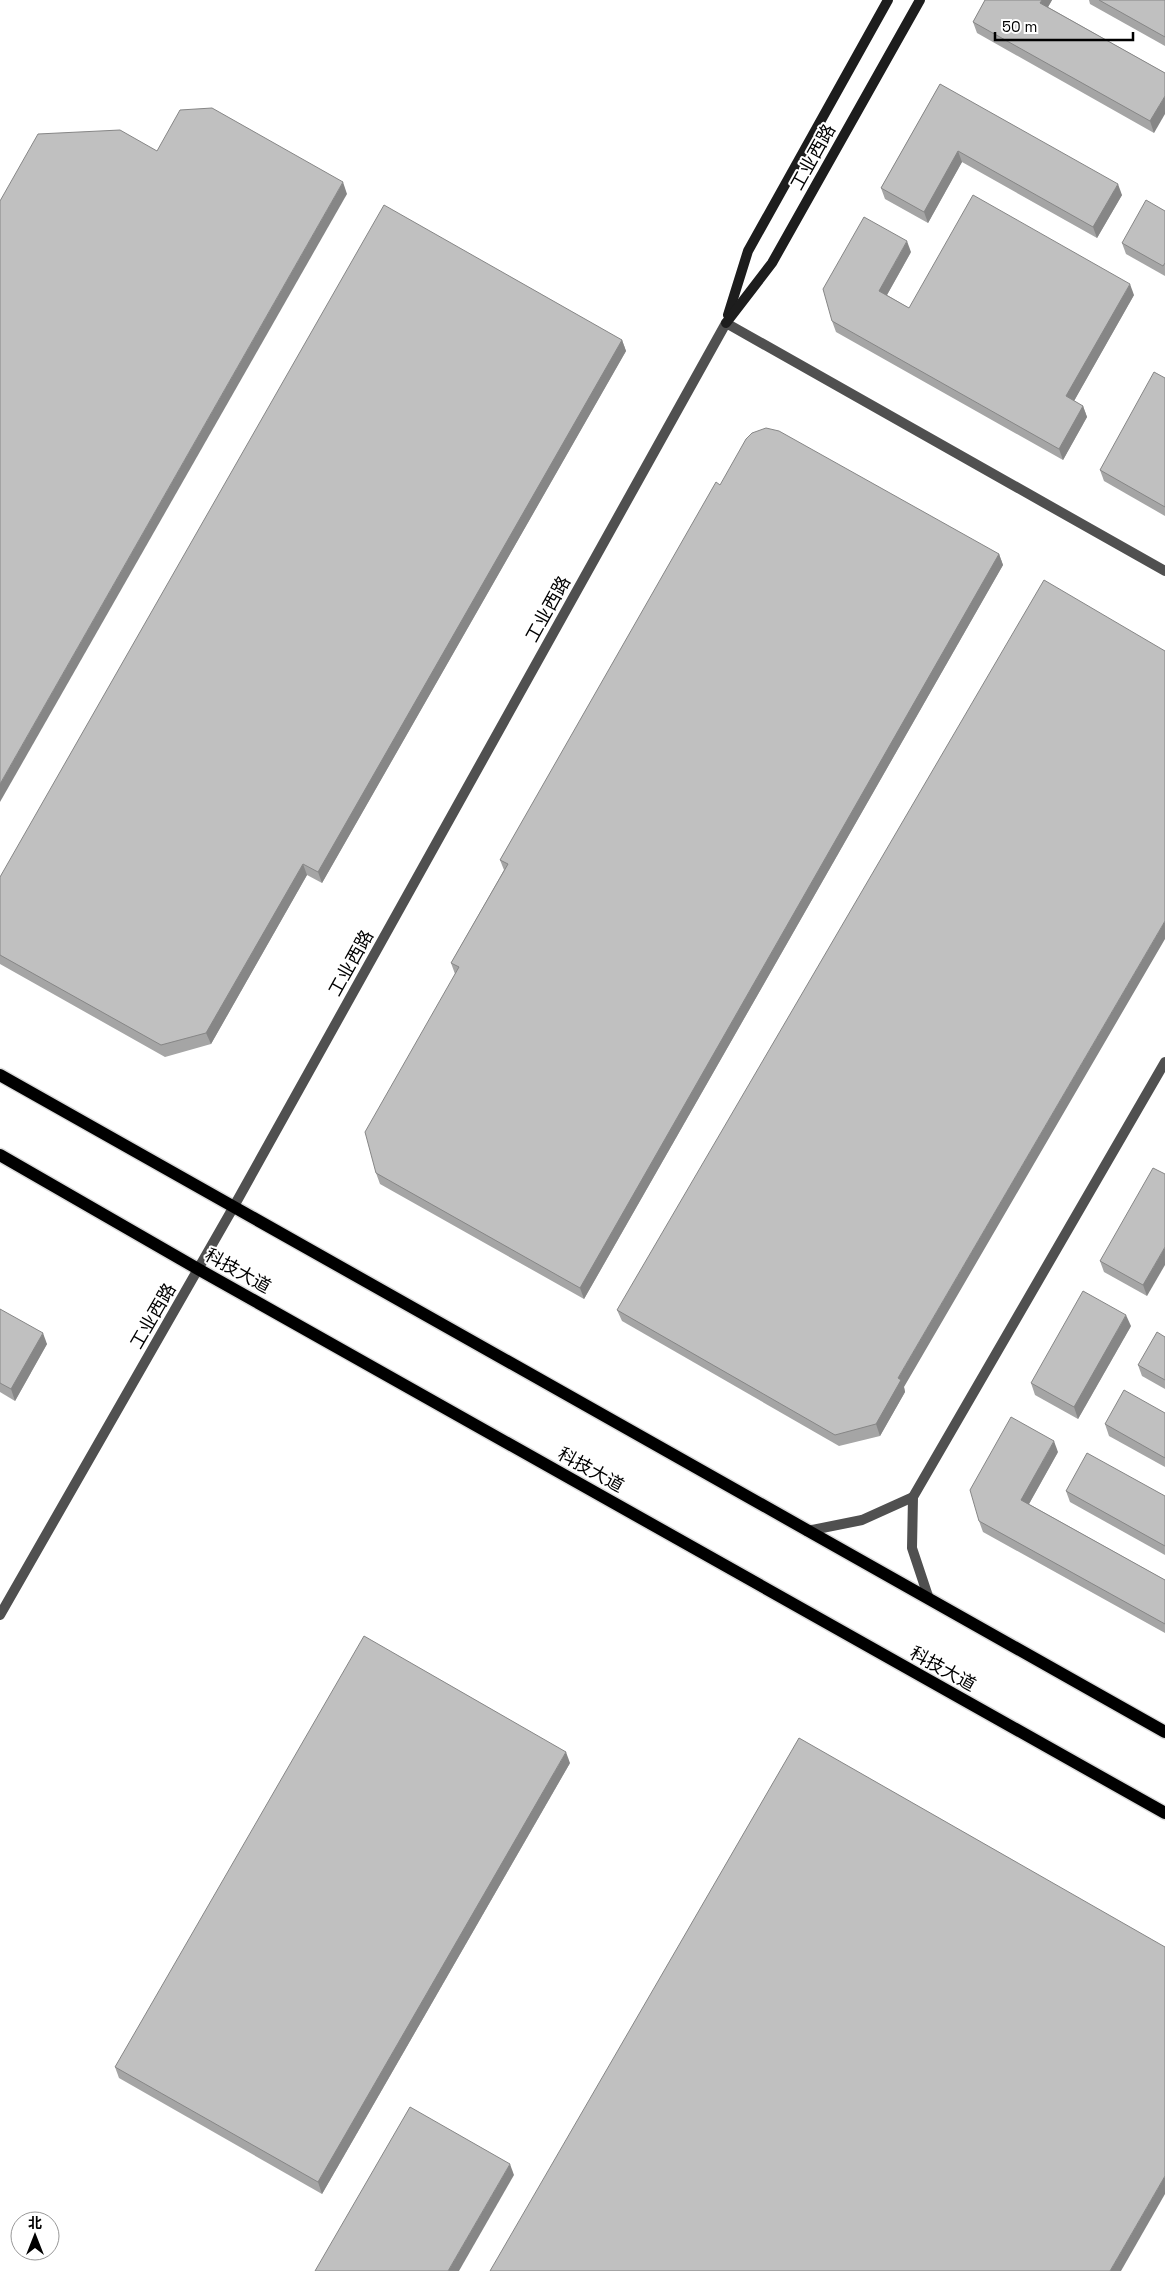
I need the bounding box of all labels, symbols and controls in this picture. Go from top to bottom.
scale bar [995,10,1132,42]
text: 50 m [1002,17,1037,36]
street label: 工业西路 [785,120,840,194]
street label: 工业西路 [520,572,575,646]
street label: 工业西路 [323,926,378,1000]
street label: 科技大道 [201,1243,275,1298]
street label: 工业西路 [125,1279,181,1353]
street label: 科技大道 [554,1442,628,1497]
street label: 科技大道 [906,1641,980,1696]
north arrow [10,2211,60,2261]
text: 北 [28,2214,42,2232]

